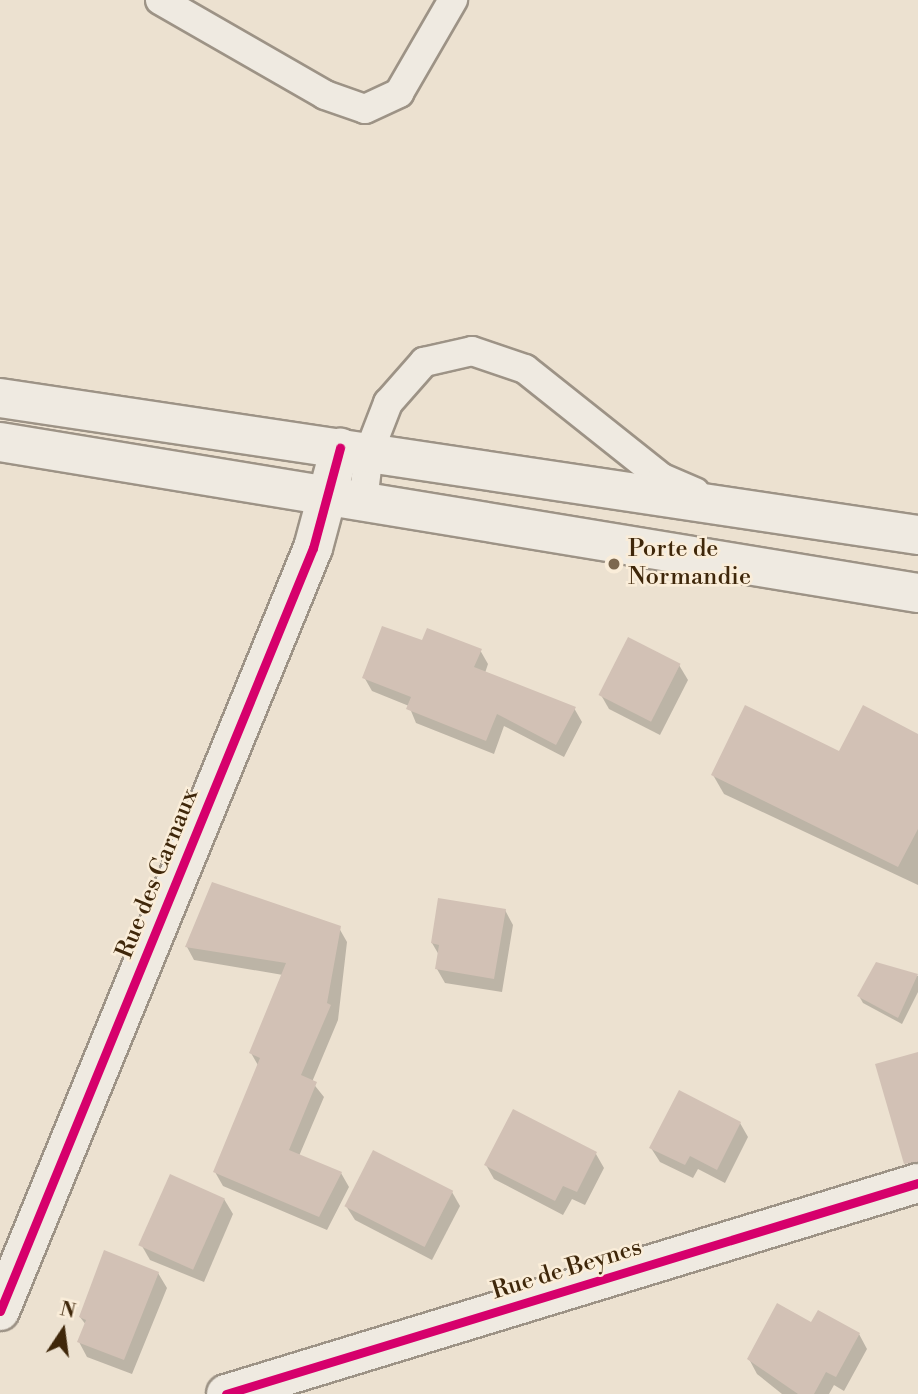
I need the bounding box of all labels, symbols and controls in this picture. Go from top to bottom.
place label: Porte de Normandie [628,536,751,592]
marker: Porte de Normandie [606,556,622,572]
street label: Rue des Carnaux [111,785,205,963]
street label: Rue de Beynes [488,1233,646,1307]
north arrow [28,1296,98,1366]
text: N [58,1297,78,1324]

